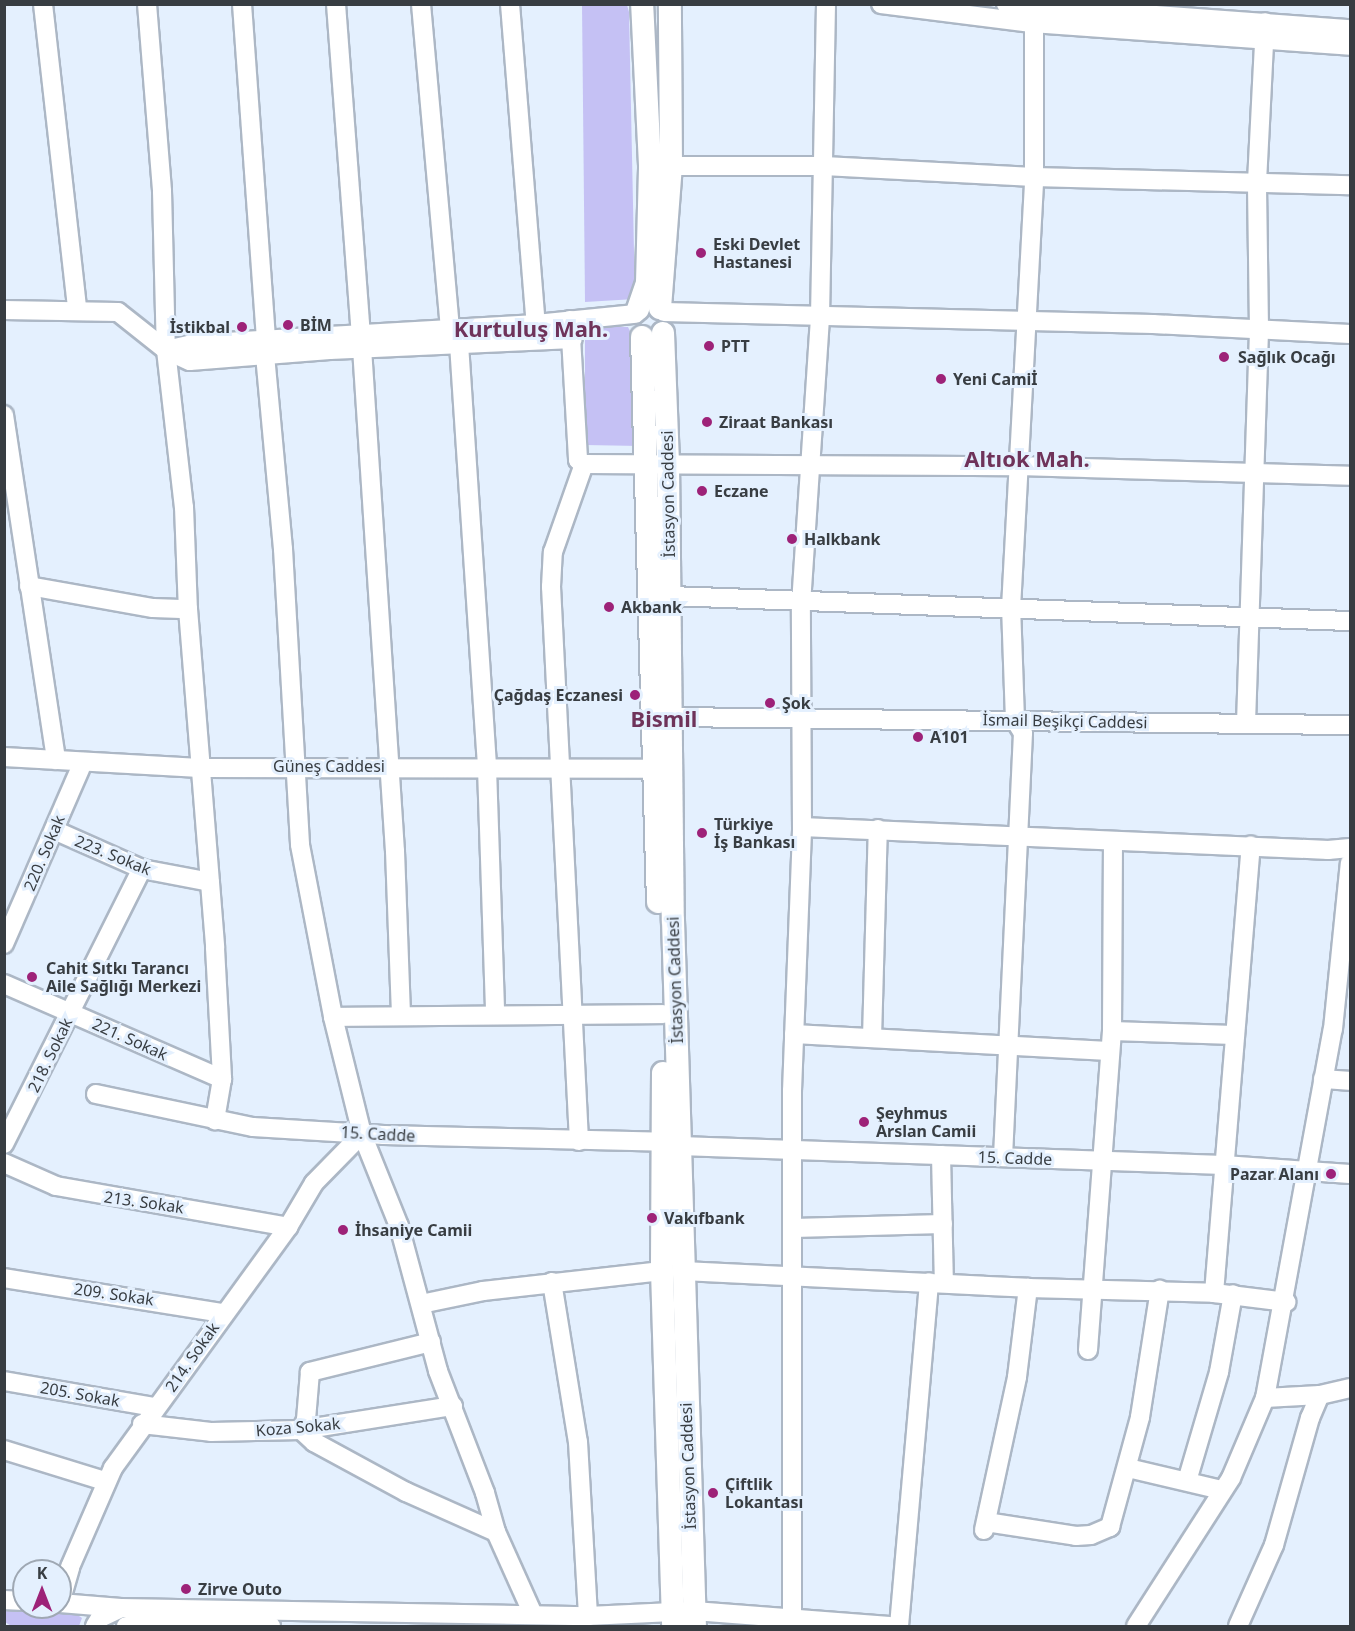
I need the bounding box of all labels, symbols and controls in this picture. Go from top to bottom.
place label: Eski Devlet Hastanesi [713,234,800,272]
marker: Eski Devlet Hastanesi [694,246,708,260]
place label: BİM [300,315,332,335]
district label: Kurtuluş Mah. [454,316,608,342]
place label: İstikbal [170,317,230,337]
marker: BİM [281,318,295,332]
marker: İstikbal [235,320,249,334]
place label: PTT [721,336,750,356]
marker: PTT [702,339,716,353]
place label: Sağlık Ocağı [1238,347,1336,367]
marker: Sağlık Ocağı [1215,348,1233,366]
place label: Yeni Camiİ [953,369,1038,389]
marker: Yeni Camiİ [934,372,948,386]
place label: Ziraat Bankası [719,412,833,432]
marker: Ziraat Bankası [700,415,714,429]
street label: İstasyon Caddesi [657,430,679,558]
district label: Altıok Mah. [964,446,1090,472]
place label: Eczane [714,481,769,501]
marker: Eczane [695,484,709,498]
place label: Halkbank [804,529,881,549]
marker: Halkbank [785,532,799,546]
place label: Akbank [621,597,682,617]
marker: Akbank [602,600,616,614]
place label: Çağdaş Eczanesi [494,685,623,705]
marker: Çağdaş Eczanesi [628,688,642,702]
place label: Şok [782,693,811,713]
marker: Şok [763,696,777,710]
district label: Bismil [631,706,697,732]
street label: İsmail Beşikçi Caddesi [982,710,1148,732]
place label: A101 [930,727,969,747]
marker: A101 [911,730,925,744]
street label: Güneş Caddesi [273,756,385,776]
street label: 220. Sokak [19,812,69,894]
place label: Türkiye İş Bankası [714,814,795,852]
marker: Türkiye İş Bankası [695,826,709,840]
street label: 223. Sokak [72,831,154,879]
street label: İstasyon Caddesi [663,916,687,1044]
place label: Cahit Sıtkı Tarancı Aile Sağlığı Merkezi [46,958,201,996]
marker: Cahit Sıtkı Tarancı Aile Sağlığı Merkezi [23,968,41,986]
street label: 221. Sokak [89,1014,171,1064]
street label: 218. Sokak [24,1015,76,1095]
place label: Şeyhmus Arslan Camii [876,1103,976,1141]
marker: Şeyhmus Arslan Camii [857,1115,871,1129]
street label: 15. Cadde [340,1122,416,1146]
street label: 15. Cadde [977,1147,1053,1169]
place label: Pazar Alanı [1230,1164,1319,1184]
marker: Pazar Alanı [1324,1167,1338,1181]
street label: 213. Sokak [103,1187,185,1217]
place label: Vakıfbank [664,1208,745,1228]
marker: Vakıfbank [645,1211,659,1225]
place label: İhsaniye Camii [355,1220,472,1240]
marker: İhsaniye Camii [336,1223,350,1237]
street label: 209. Sokak [73,1279,155,1309]
street label: 214. Sokak [161,1319,223,1395]
street label: 205. Sokak [39,1378,121,1410]
street label: İstasyon Caddesi [676,1402,700,1530]
street label: Koza Sokak [255,1414,341,1440]
place label: Çiftlik Lokantası [725,1474,803,1512]
marker: Çiftlik Lokantası [706,1486,720,1500]
north arrow [12,1559,72,1619]
text: K [37,1562,47,1584]
place label: Zirve Outo [198,1579,282,1599]
marker: Zirve Outo [179,1582,193,1596]

